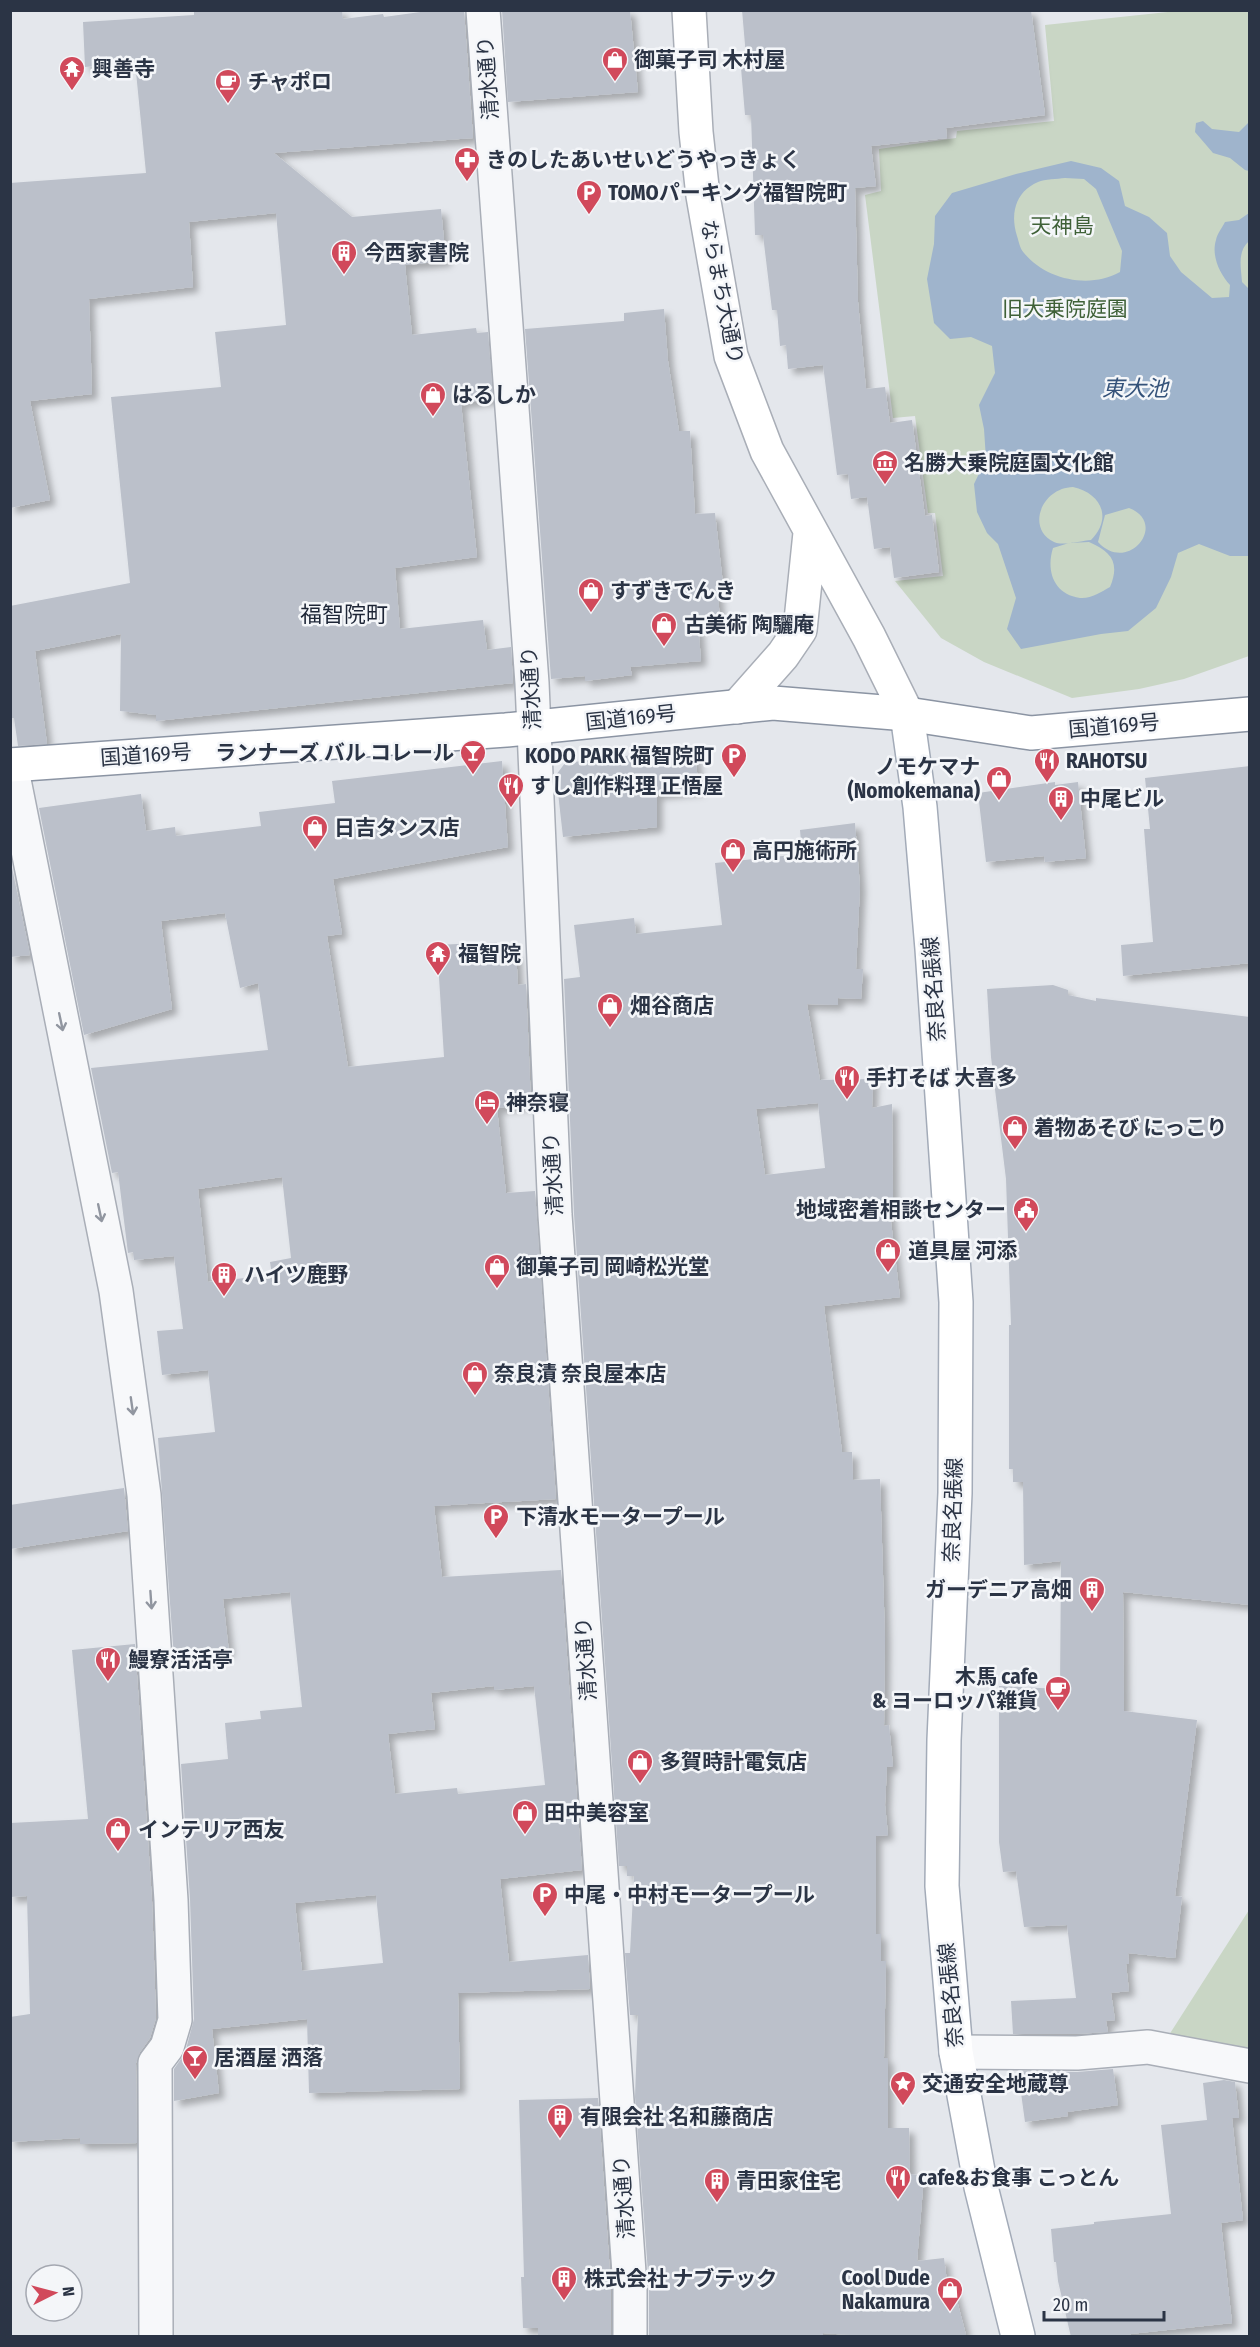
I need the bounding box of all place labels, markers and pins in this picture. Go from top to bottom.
shop icon: 御菓子司 木村屋 [600,45,630,83]
place label: 御菓子司 木村屋 [634,47,785,73]
temple icon: 興善寺 [57,54,87,92]
place label: 興善寺 [92,56,155,82]
cafe icon: チャポロ [213,67,243,105]
place label: チャポロ [248,69,332,95]
pharmacy icon: きのしたあいせいどうやっきょく [452,145,482,183]
place label: きのしたあいせいどうやっきょく [486,147,801,173]
parking icon: TOMOパーキング福智院町 [574,178,604,216]
place label: TOMOパーキング福智院町 [608,180,847,206]
building icon: 今西家書院 [329,238,359,276]
place label: 今西家書院 [364,240,469,266]
shop icon: はるしか [418,380,448,418]
place label: はるしか [452,382,536,408]
museum icon: 名勝大乗院庭園文化館 [870,448,900,486]
place label: 名勝大乗院庭園文化館 [904,450,1114,476]
shop icon: すずきでんき [576,576,606,614]
place label: すずきでんき [610,578,736,604]
shop icon: 古美術 陶驪庵 [649,610,679,648]
place label: 古美術 陶驪庵 [684,612,814,638]
bar icon: ランナーズ バル コレール [458,738,488,776]
place label: ランナーズ バル コレール [215,740,454,766]
parking icon: KODO PARK 福智院町 [719,741,749,779]
place label: KODO PARK 福智院町 [525,743,714,769]
restaurant icon: RAHOTSU [1032,746,1062,784]
place label: RAHOTSU [1066,748,1147,774]
place label: ノモケマナ (Nomokemana) [847,754,980,804]
shop icon: ノモケマナ (Nomokemana) [984,764,1014,802]
restaurant icon: すし創作料理 正悟屋 [496,771,526,809]
place label: すし創作料理 正悟屋 [530,773,723,799]
building icon: 中尾ビル [1046,784,1076,822]
place label: 中尾ビル [1080,786,1164,812]
shop icon: 日吉タンス店 [300,813,330,851]
place label: 日吉タンス店 [334,815,460,841]
shop icon: 高円施術所 [718,836,748,874]
place label: 高円施術所 [752,838,857,864]
temple icon: 福智院 [423,939,453,977]
place label: 福智院 [458,941,521,967]
shop icon: 畑谷商店 [595,991,625,1029]
place label: 畑谷商店 [630,993,714,1019]
restaurant icon: 手打そば 大喜多 [832,1063,862,1101]
place label: 手打そば 大喜多 [866,1065,1017,1091]
hotel icon: 神奈寝 [472,1088,502,1126]
place label: 神奈寝 [506,1090,569,1116]
shop icon: 着物あそび にっこり [1000,1113,1030,1151]
place label: 着物あそび にっこり [1034,1115,1227,1141]
public building icon: 地域密着相談センター [1011,1195,1041,1233]
place label: 地域密着相談センター [796,1197,1006,1223]
shop icon: 道具屋 河添 [873,1236,903,1274]
place label: 道具屋 河添 [908,1238,1017,1264]
shop icon: 御菓子司 岡崎松光堂 [482,1252,512,1290]
place label: 御菓子司 岡崎松光堂 [516,1254,709,1280]
building icon: ハイツ鹿野 [209,1260,239,1298]
place label: ハイツ鹿野 [244,1262,349,1288]
shop icon: 奈良漬 奈良屋本店 [460,1359,490,1397]
place label: 奈良漬 奈良屋本店 [494,1361,666,1387]
parking icon: 下清水モータープール [481,1502,511,1540]
place label: 下清水モータープール [516,1504,725,1530]
building icon: ガーデニア高畑 [1077,1575,1107,1613]
place label: ガーデニア高畑 [925,1577,1072,1603]
restaurant icon: 鰻寮活活亭 [93,1645,123,1683]
place label: 鰻寮活活亭 [128,1647,233,1673]
place label: 木馬 cafe & ヨーロッパ雑貨 [872,1664,1038,1714]
cafe icon: 木馬 cafe & ヨーロッパ雑貨 [1043,1674,1073,1712]
shop icon: 多賀時計電気店 [625,1747,655,1785]
place label: 多賀時計電気店 [660,1749,807,1775]
shop icon: 田中美容室 [510,1798,540,1836]
place label: 田中美容室 [544,1800,649,1826]
shop icon: インテリア西友 [103,1815,133,1853]
place label: インテリア西友 [138,1817,285,1843]
parking icon: 中尾・中村モータープール [530,1880,560,1918]
place label: 中尾・中村モータープール [564,1882,815,1908]
bar icon: 居酒屋 洒落 [180,2043,210,2081]
place label: 居酒屋 洒落 [214,2045,323,2071]
place icon: 交通安全地蔵尊 [888,2069,918,2107]
place label: 交通安全地蔵尊 [922,2071,1069,2097]
building icon: 有限会社 名和藤商店 [545,2102,575,2140]
place label: 有限会社 名和藤商店 [580,2104,773,2130]
restaurant icon: cafe&お食事 こっとん [883,2163,913,2201]
place label: cafe&お食事 こっとん [918,2165,1119,2191]
building icon: 青田家住宅 [702,2166,732,2204]
place label: 青田家住宅 [736,2168,841,2194]
building icon: 株式会社 ナブテック [549,2264,579,2302]
place label: Cool Dude Nakamura [841,2265,930,2315]
place label: 株式会社 ナブテック [584,2266,777,2292]
shop icon: Cool Dude Nakamura [935,2275,965,2313]

